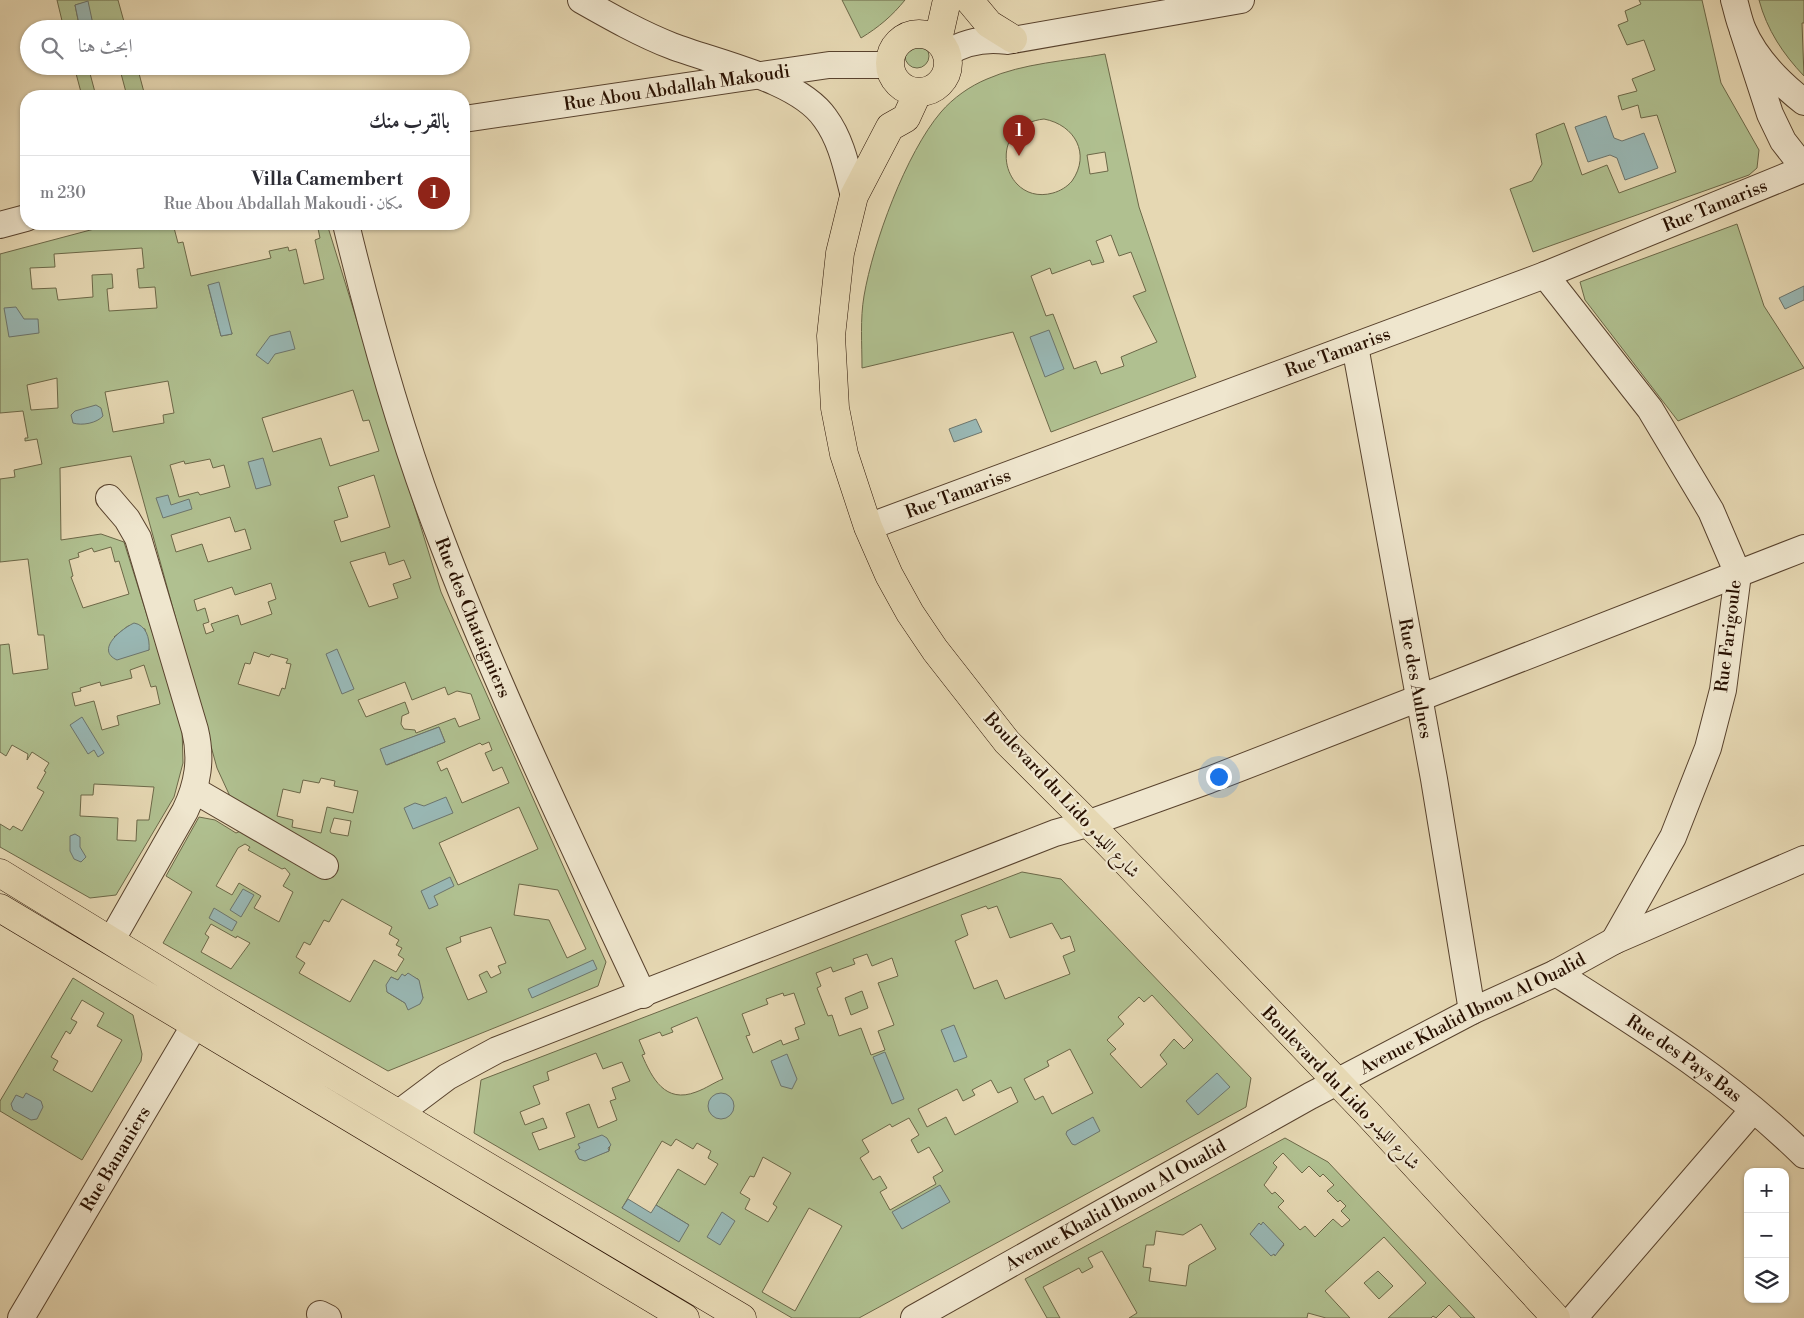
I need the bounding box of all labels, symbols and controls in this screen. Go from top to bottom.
search box [20,20,470,75]
icon: search [38,34,66,62]
text: ابحث هنا [78,34,133,58]
street label: Rue Abou Abdallah Makoudi [562,60,792,116]
text: بالقرب منك [369,109,450,135]
pin: 1 [1003,115,1035,156]
text: Villa Camembert [252,167,403,191]
street label: Rue Tamariss [1659,174,1771,238]
text: 230 m [40,183,86,203]
text: 1 [430,183,438,203]
text: مكان · Rue Abou Abdallah Makoudi [164,194,403,214]
street label: Rue Tamariss [1282,323,1394,383]
street label: Rue Tamariss [902,464,1014,524]
street label: Rue des Chataigniers [430,534,516,702]
street label: Rue Farigoule [1710,578,1747,694]
street label: Rue des Aulnes [1393,617,1437,741]
street label: Boulevard du Lido شارع الليدو [976,707,1145,885]
your location [1206,764,1232,790]
street label: Avenue Khalid Ibnou Al Oualid [1355,948,1590,1081]
street label: Boulevard du Lido شارع الليدو [1254,1001,1425,1177]
street label: Rue des Pays Bas [1622,1010,1747,1108]
street label: Rue Bananiers [76,1102,156,1216]
street label: Avenue Khalid Ibnou Al Oualid [1000,1134,1231,1277]
map controls [1744,1168,1789,1303]
button: + [1744,1168,1789,1213]
button: − [1744,1213,1789,1258]
button: layers [1744,1258,1789,1303]

